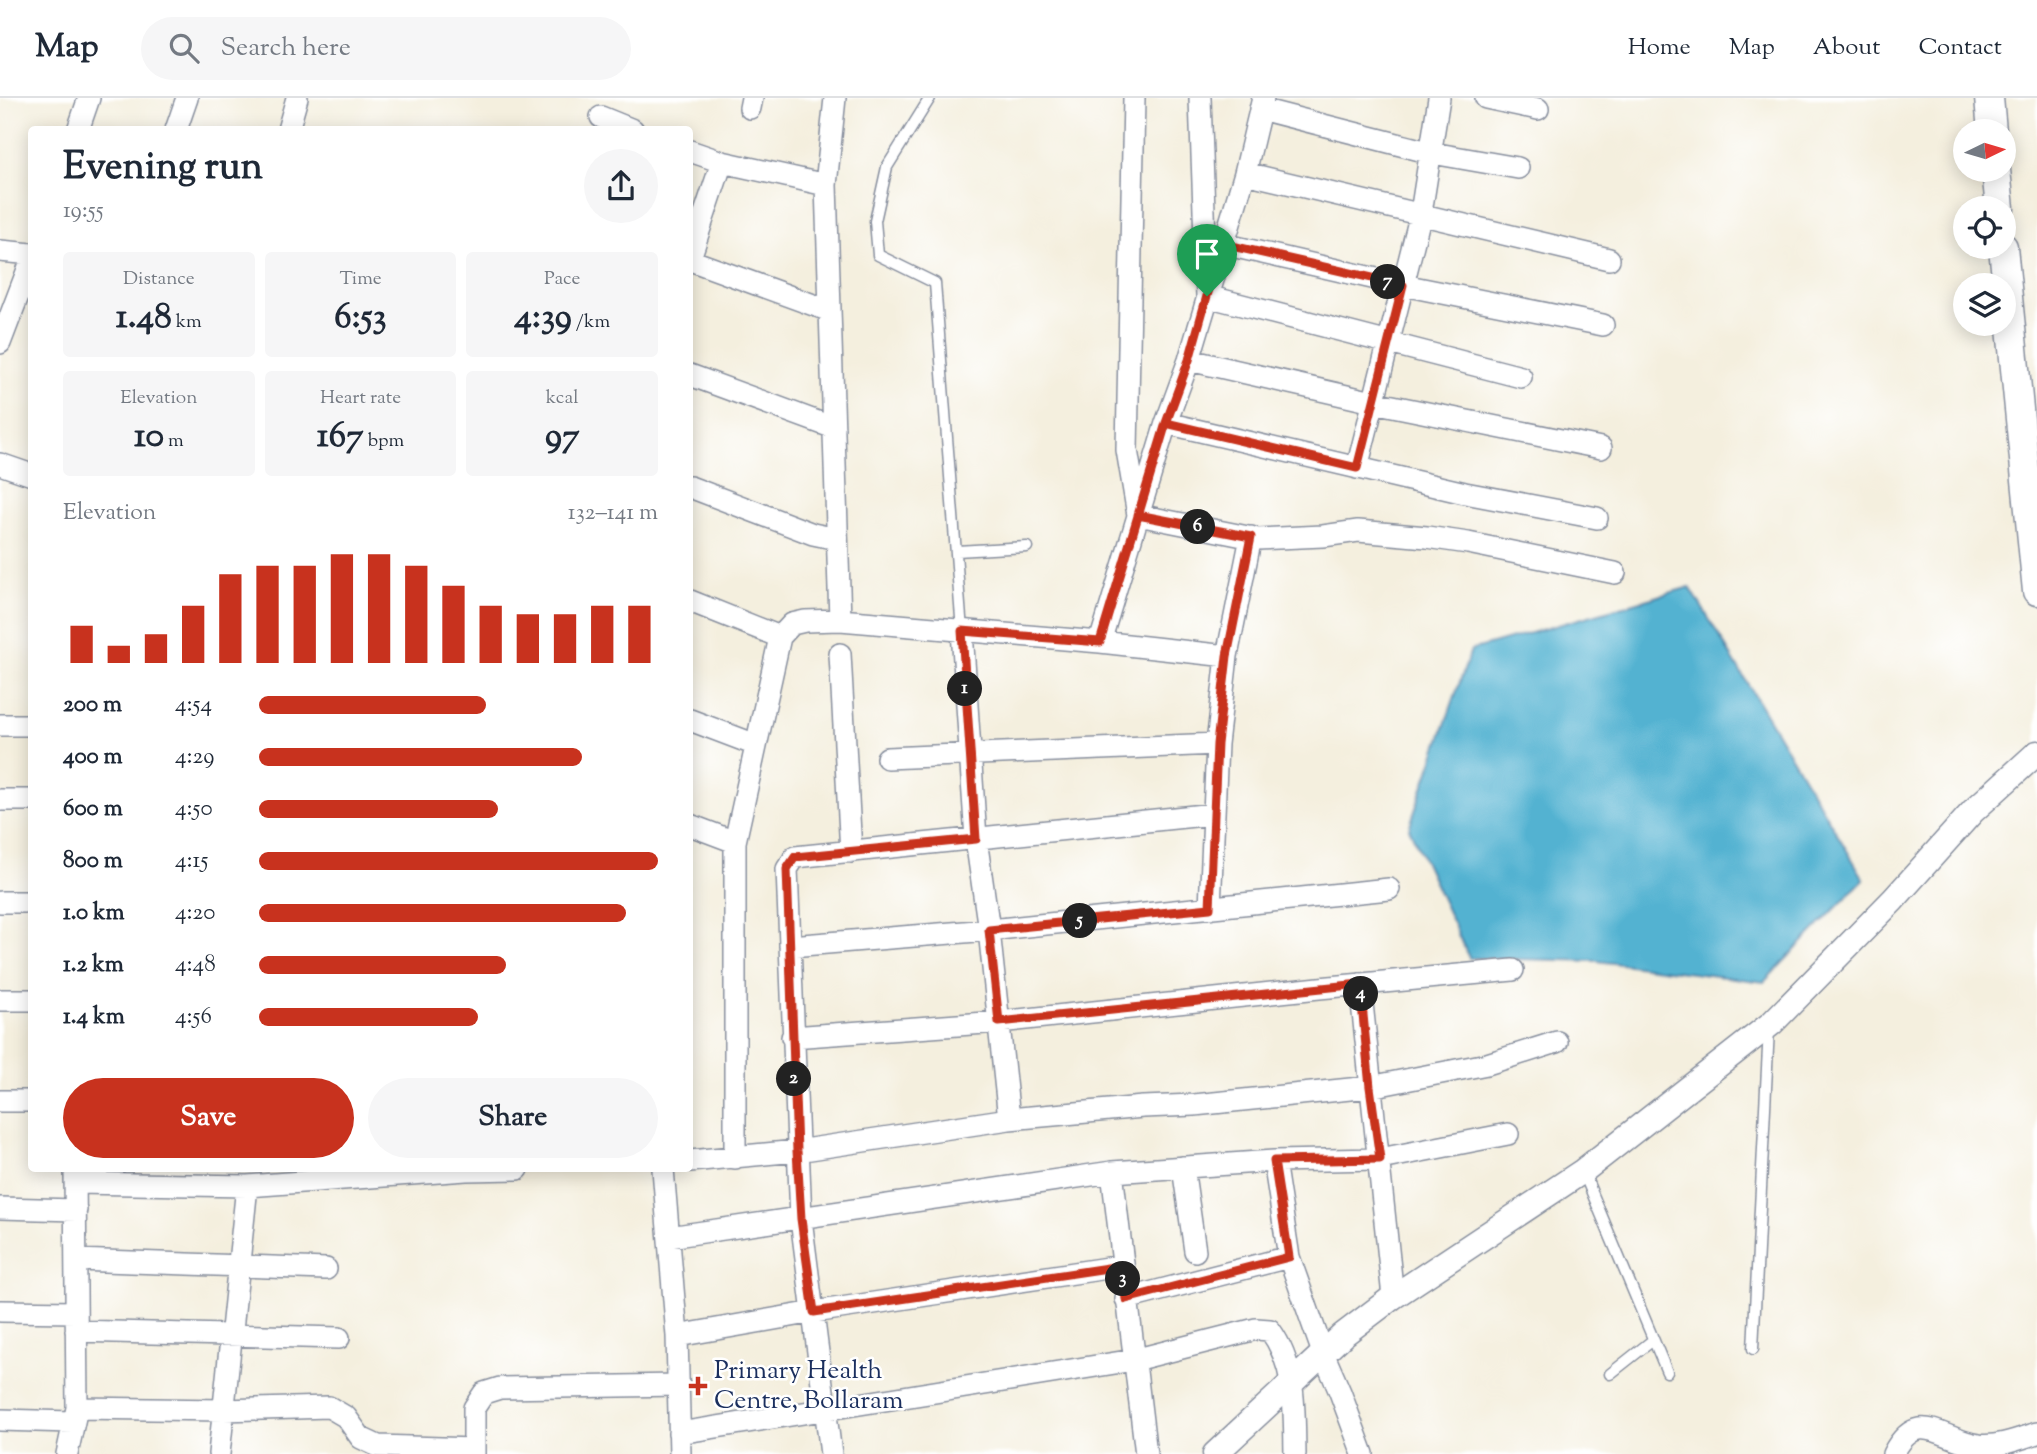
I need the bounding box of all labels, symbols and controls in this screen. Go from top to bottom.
search box [141,17,631,80]
text: Map [35,24,99,72]
icon: search [165,29,203,67]
text: Search here [221,30,351,67]
text: Home [1628,31,1691,65]
text: Map [1729,31,1775,65]
text: About [1813,31,1880,65]
text: Contact [1918,31,2002,65]
north arrow [1953,119,2016,182]
map controls [1953,119,2016,336]
text: Evening run [63,142,263,196]
button: share [584,149,658,223]
text: 19:55 [63,195,104,228]
button: locate [1953,196,2016,259]
pin [1177,224,1237,296]
icon: arrive [1188,235,1226,273]
pin: 7 [1370,264,1406,300]
text: Distance [123,266,195,293]
text: Time [339,266,382,293]
text: Pace [544,266,580,293]
text: 7 [1383,268,1392,295]
button: layers [1953,273,2016,336]
text: 1.48 [116,293,172,344]
text: 6:53 [334,293,387,344]
text: 4:39 [514,293,572,344]
text: km [172,309,202,336]
text: /km [572,309,610,336]
text: Elevation [120,385,197,412]
text: Heart rate [320,385,401,412]
text: kcal [546,385,578,412]
text: 10 [134,412,164,463]
text: 167 [317,412,364,463]
text: 97 [545,412,579,463]
text: m [164,428,184,455]
text: bpm [364,428,404,455]
text: Elevation [63,497,156,530]
text: 132–141 m [568,497,658,530]
pin: 6 [1180,510,1216,544]
text: 6 [1193,513,1202,540]
pin: 1 [948,672,982,706]
text: 1 [961,675,968,702]
text: 200 m [63,689,122,722]
text: 4:54 [175,689,212,722]
text: 400 m [63,741,123,774]
text: 4:29 [175,741,215,774]
text: 600 m [63,793,123,826]
text: 4:50 [175,793,213,826]
text: 800 m [63,845,123,878]
text: 4:15 [175,845,208,878]
text: 1.0 km [63,897,125,930]
text: 4:20 [175,897,216,930]
pin: 5 [1062,904,1098,938]
text: 5 [1076,907,1083,934]
text: 1.2 km [63,949,124,982]
text: 4:48 [175,949,216,982]
pin: 4 [1344,976,1378,1012]
text: 4 [1356,980,1365,1007]
text: 1.4 km [63,1001,125,1034]
text: 4:56 [175,1001,212,1034]
pin: 2 [776,1062,812,1096]
text: 2 [789,1065,798,1092]
button: Save [63,1078,354,1158]
button: Share [368,1078,658,1158]
pin: 3 [1106,1262,1140,1296]
text: 3 [1119,1265,1126,1292]
place label: Primary Health Centre, Bollaram [714,1353,903,1420]
marker: Primary Health Centre, Bollaram [688,1376,708,1396]

